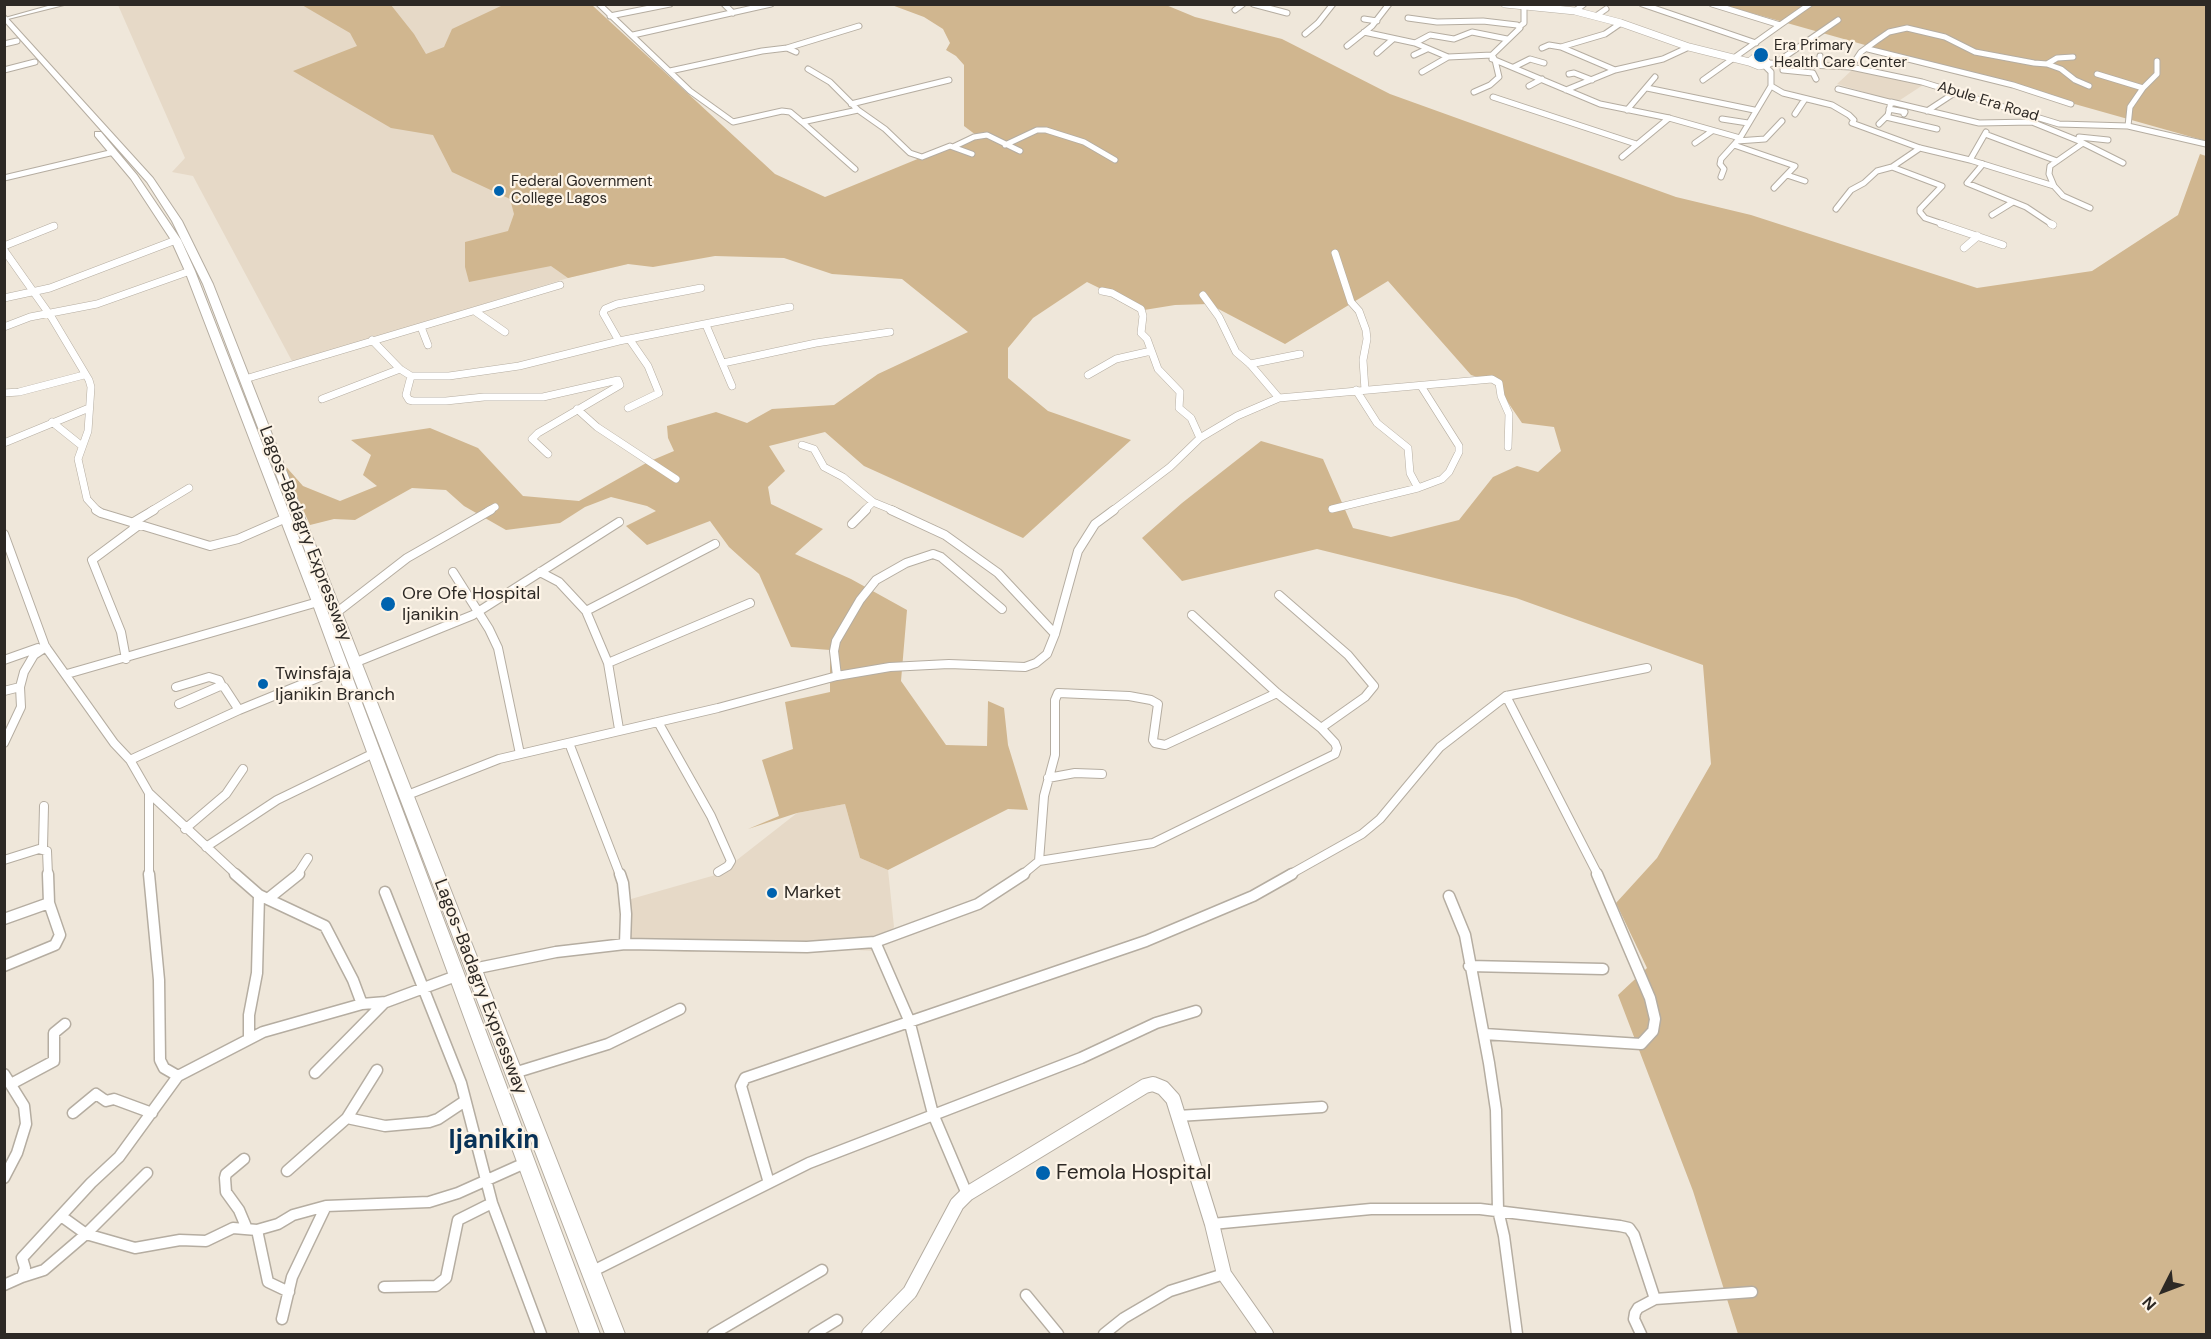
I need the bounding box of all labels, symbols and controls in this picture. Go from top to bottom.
place label: Era Primary Health Care Center [1774,37,1907,72]
marker: Era Primary Health Care Center [1752,46,1770,64]
street label: Abule Era Road [1935,78,2041,126]
place label: Federal Government College Lagos [511,173,653,208]
marker: Federal Government College Lagos [492,184,506,198]
street label: Lagos-Badagry Expressway [254,423,356,645]
place label: Ore Ofe Hospital Ijanikin [402,583,540,626]
marker: Ore Ofe Hospital Ijanikin [379,595,397,613]
place label: Twinsfaja Ijanikin Branch [275,663,395,706]
marker: Twinsfaja Ijanikin Branch [256,677,270,691]
street label: Lagos-Badagry Expressway [429,876,531,1098]
place label: Market [784,882,841,904]
marker: Market [765,886,779,900]
district label: Ijanikin [449,1125,539,1157]
place label: Femola Hospital [1056,1160,1211,1186]
marker: Femola Hospital [1034,1164,1052,1182]
north arrow [2133,1261,2193,1321]
text: N [2138,1292,2161,1315]

